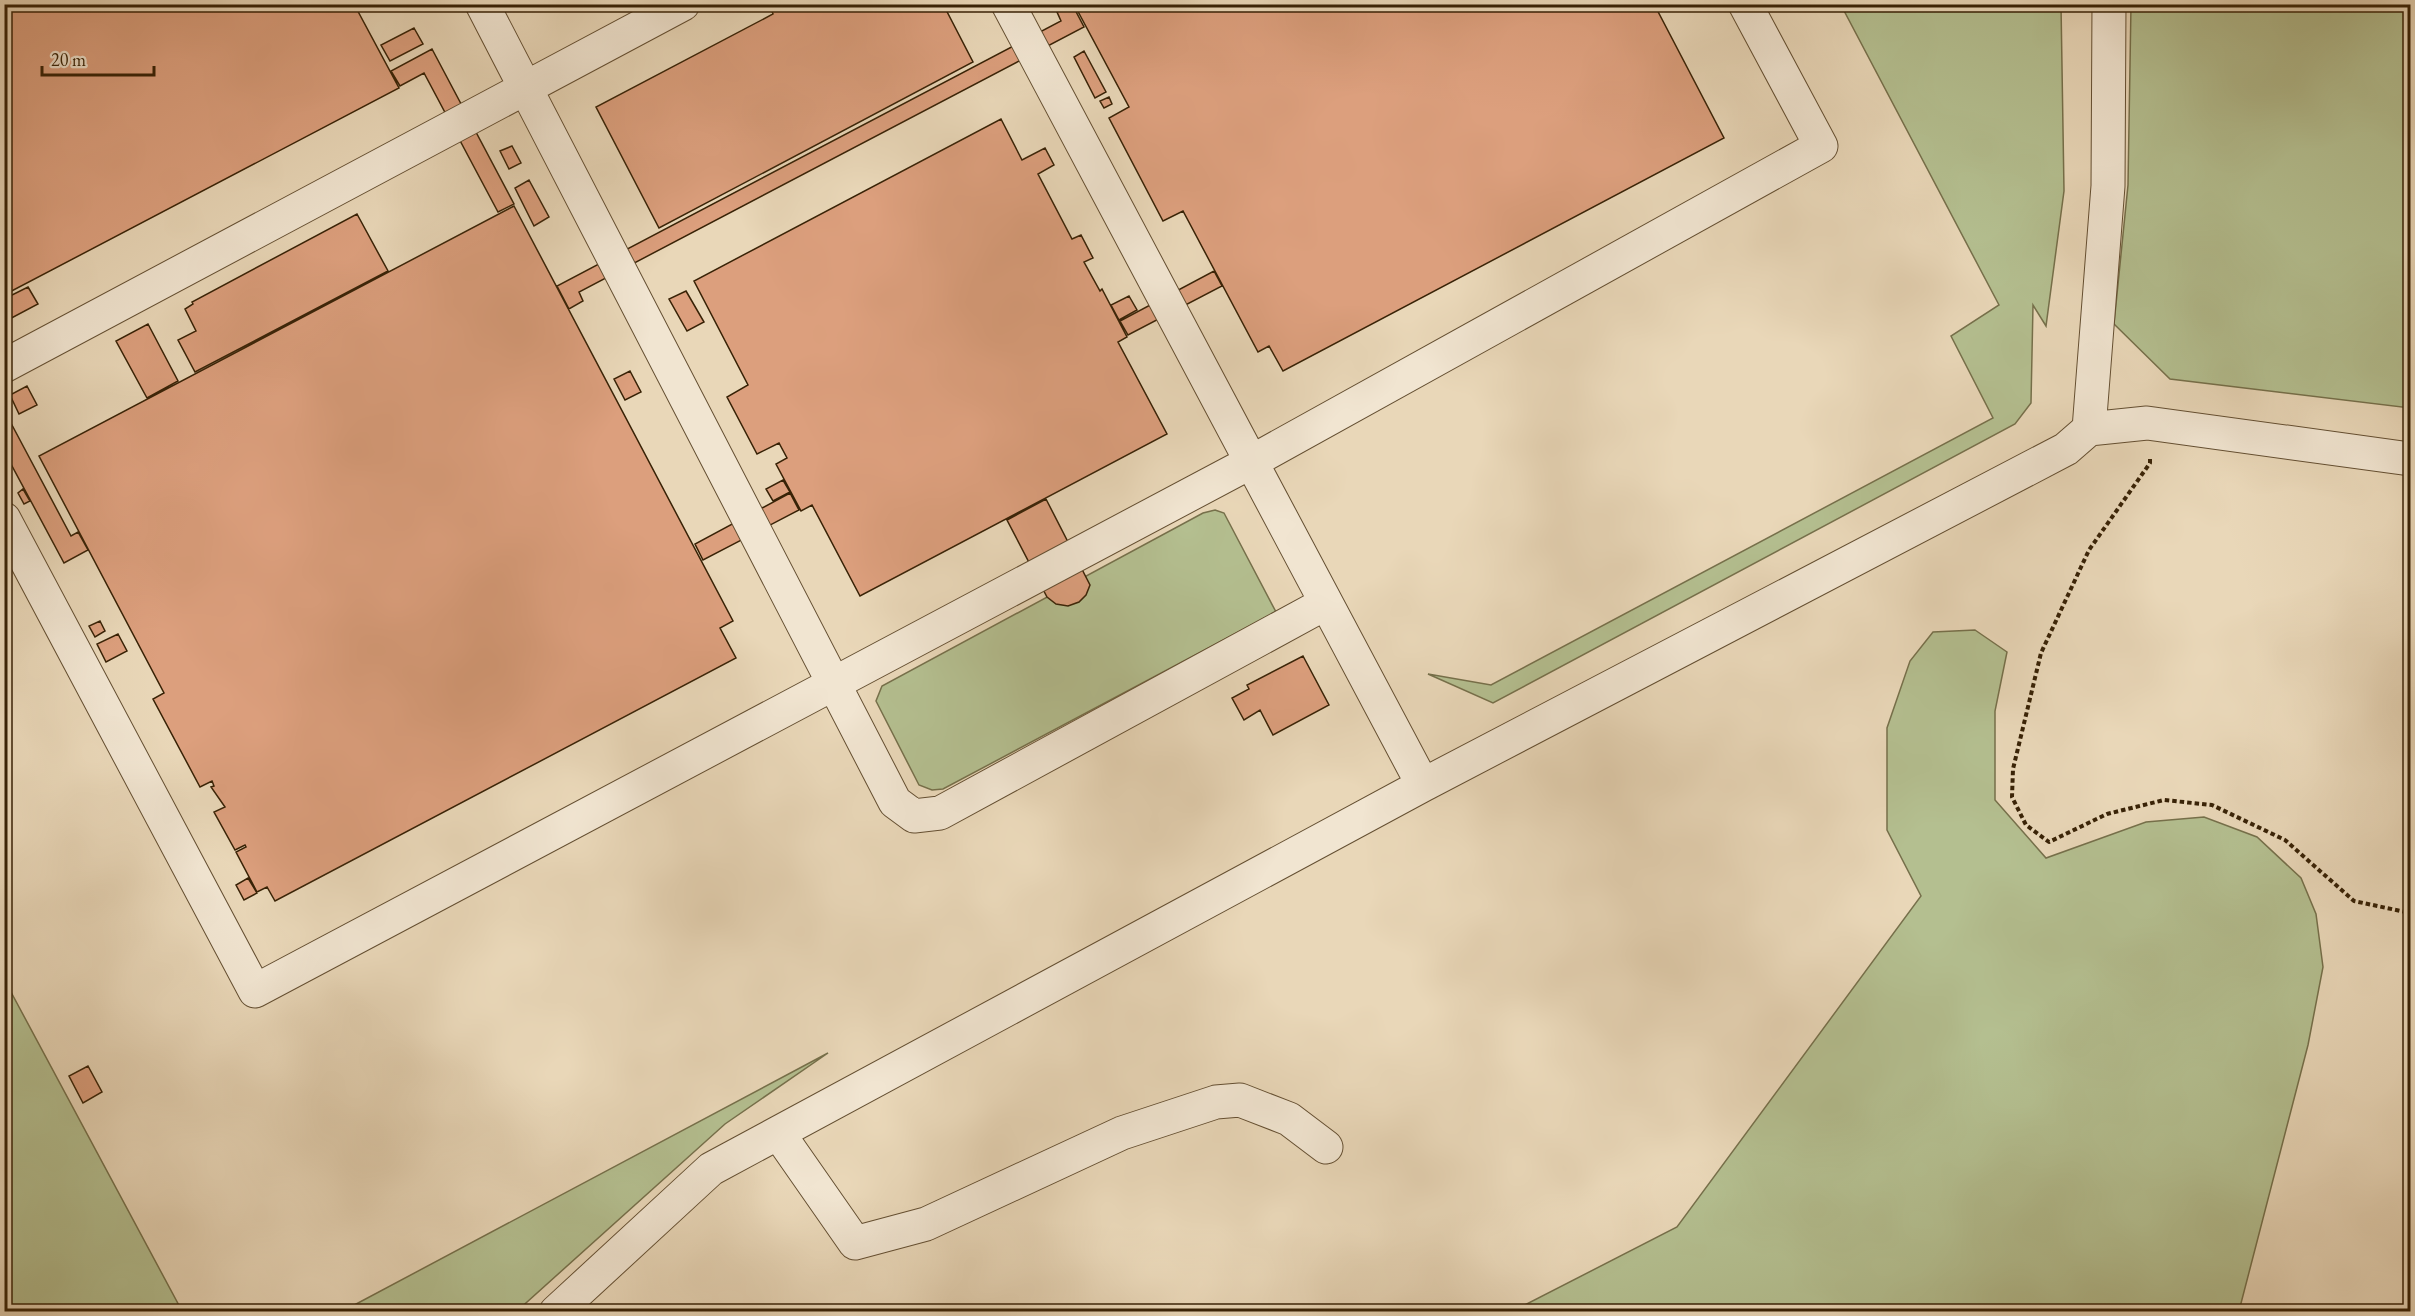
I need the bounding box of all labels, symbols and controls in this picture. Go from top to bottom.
scale bar [42,39,154,77]
text: 20 m [51,48,86,71]

